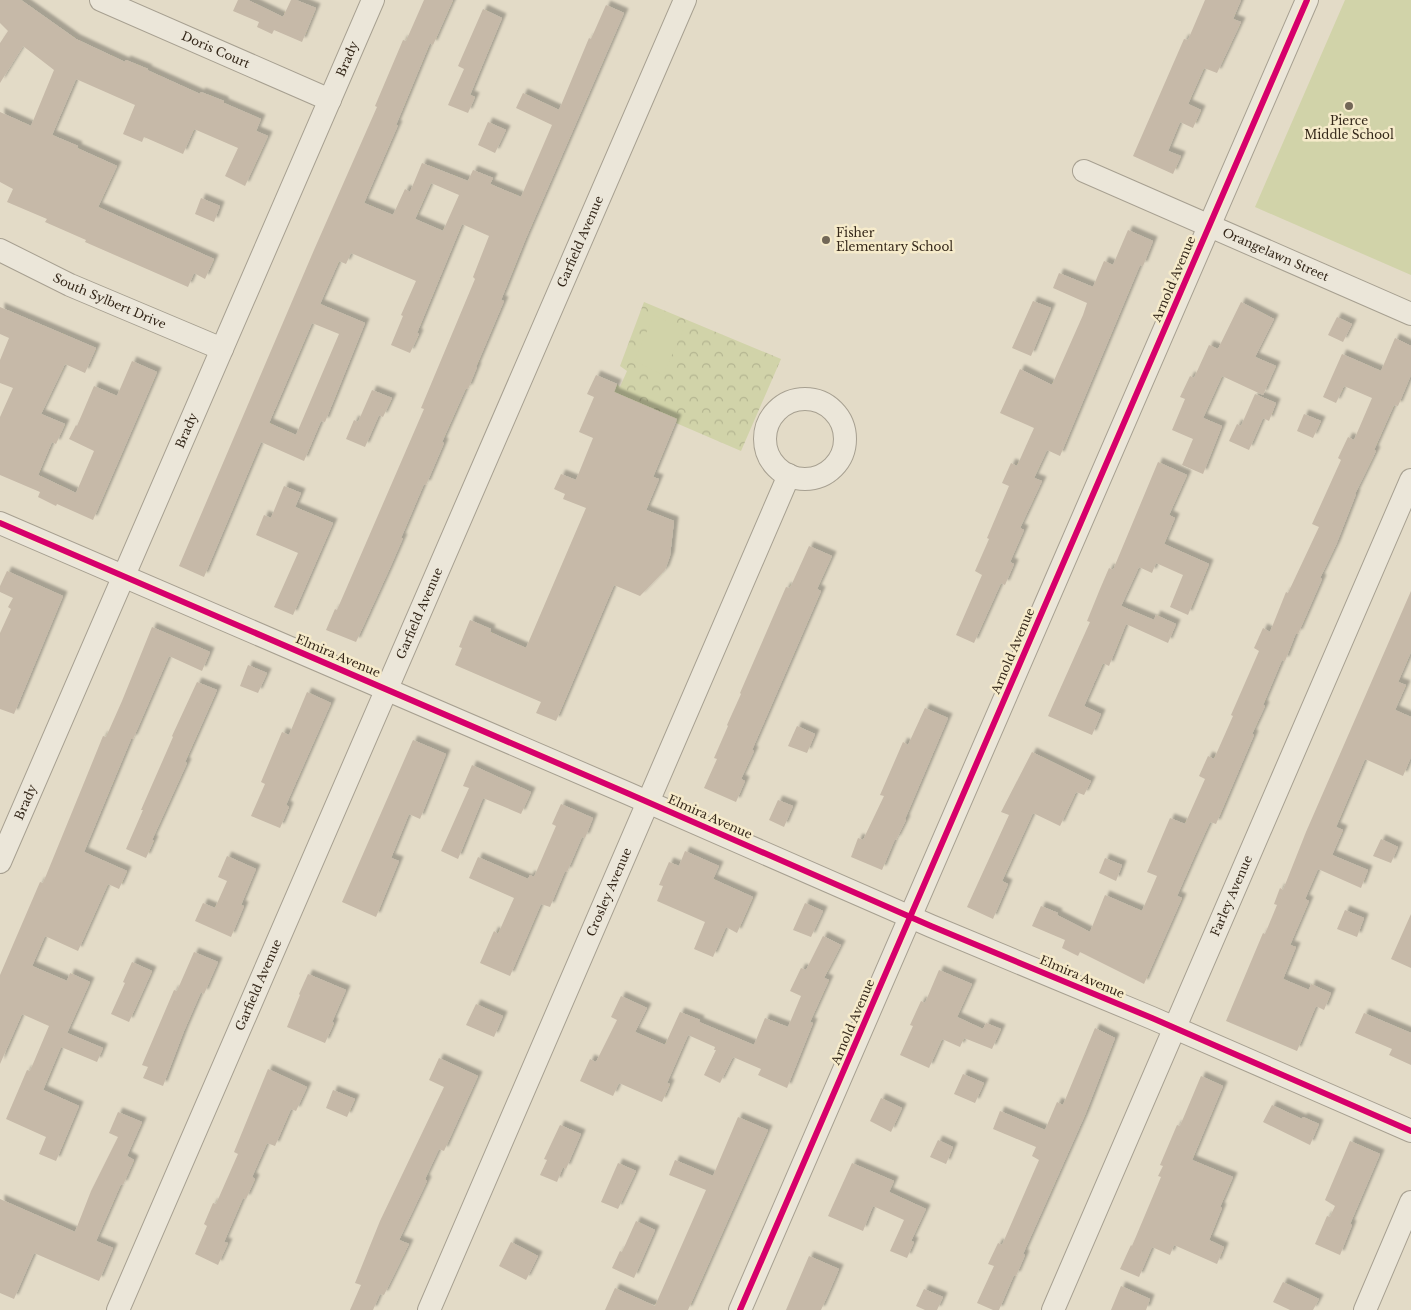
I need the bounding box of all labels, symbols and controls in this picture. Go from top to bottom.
street label: Doris Court [179,28,253,71]
street label: Brady [333,38,361,79]
marker: Pierce Middle School [1343,100,1355,112]
place label: Pierce Middle School [1304,113,1394,142]
street label: Garfield Avenue [553,193,606,290]
street label: Orangelawn Street [1220,224,1332,284]
place label: Fisher Elementary School [836,225,953,254]
marker: Fisher Elementary School [820,234,832,246]
street label: Arnold Avenue [1148,234,1198,325]
street label: South Sylbert Drive [51,270,169,332]
street label: Brady [172,410,201,451]
street label: Garfield Avenue [393,565,445,661]
street label: Arnold Avenue [987,606,1037,697]
street label: Elmira Avenue [294,631,383,680]
street label: Brady [11,782,40,822]
street label: Elmira Avenue [666,791,755,842]
street label: Crosley Avenue [583,845,634,939]
street label: Farley Avenue [1207,853,1255,938]
street label: Garfield Avenue [232,937,285,1033]
street label: Elmira Avenue [1038,952,1127,1001]
street label: Arnold Avenue [827,977,877,1068]

